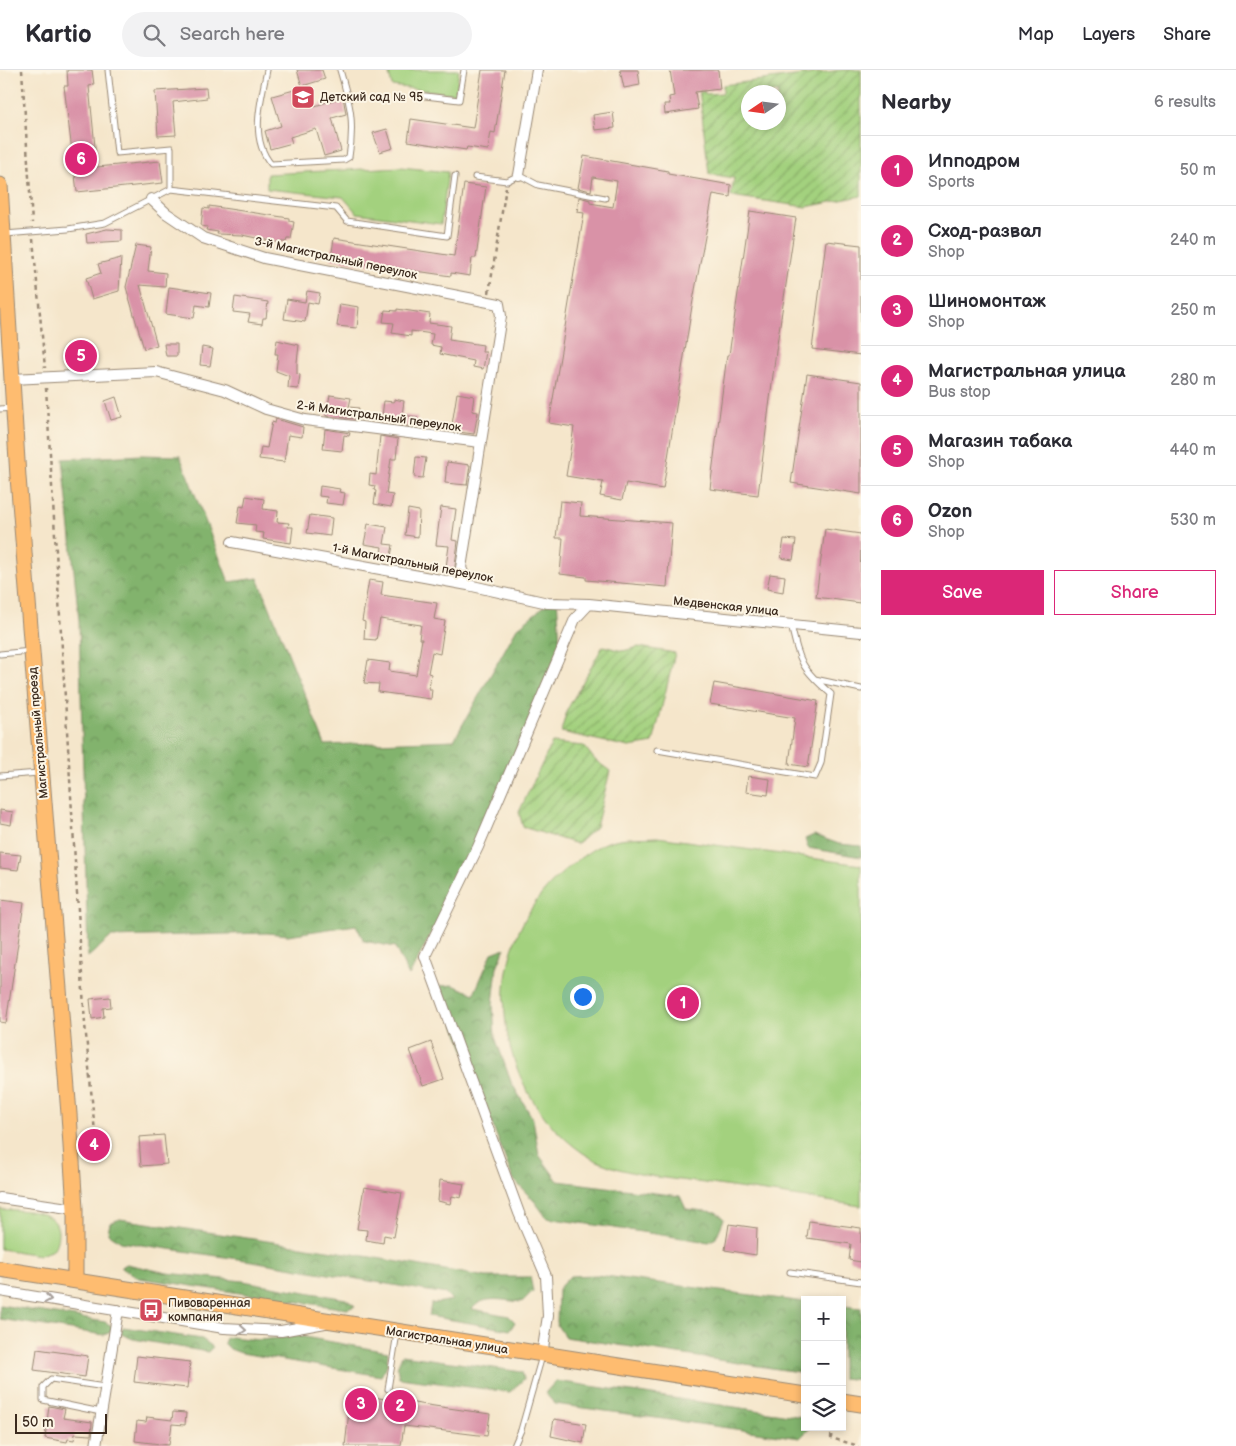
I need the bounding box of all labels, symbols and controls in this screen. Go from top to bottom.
search box [122,12,472,57]
text: Kartio [25,20,92,49]
icon: search [140,21,168,49]
text: Search here [180,23,285,46]
text: Map [1018,24,1054,45]
text: Layers [1082,24,1135,45]
text: Share [1163,24,1211,45]
school or university icon: Детский сад № 95 [290,84,316,110]
north arrow [741,85,786,130]
place label: Детский сад № 95 [320,90,423,105]
text: Nearby [881,90,951,115]
text: 6 results [1154,93,1216,112]
pin: 6 [65,140,97,178]
text: Ипподром [928,150,1020,173]
text: 1 [894,161,900,180]
text: 50 m [1180,161,1216,180]
text: Sports [928,173,975,192]
text: Сход-развал [928,220,1042,243]
text: 2 [892,231,902,250]
text: 240 m [1170,231,1216,250]
street label: 3-й Магистральный переулок [253,234,419,283]
text: Shop [928,243,965,262]
text: Шиномонтаж [928,290,1046,313]
text: 3 [892,301,902,320]
text: 250 m [1170,301,1216,320]
text: Shop [928,313,965,332]
pin: 5 [65,337,97,375]
text: Магистральная улица [928,360,1126,383]
text: 4 [892,371,902,390]
text: 280 m [1170,371,1216,390]
text: Bus stop [928,383,991,402]
street label: 2-й Магистральный переулок [296,398,463,436]
text: Магазин табака [928,430,1072,453]
text: 5 [892,441,902,460]
text: 440 m [1170,441,1216,460]
text: Shop [928,453,965,472]
text: Ozon [928,500,972,523]
text: 6 [892,511,902,530]
text: 530 m [1170,511,1216,530]
text: Shop [928,523,965,542]
street label: 1-й Магистральный переулок [331,541,495,587]
button: Save [881,570,1044,615]
button: Share [1054,570,1216,615]
street label: Медвенская улица [672,593,779,619]
street label: Магистральный проезд [25,666,52,799]
your location [570,984,596,1010]
pin: 1 [667,984,699,1022]
pin: 4 [78,1126,110,1164]
one-way arrow [44,1293,53,1303]
place label: Пивоваренная компания [168,1296,251,1325]
map controls [801,1296,846,1431]
button: + [801,1296,846,1341]
bus stop icon: Пивоваренная компания [138,1297,164,1323]
street label: Магистральная улица [385,1323,509,1358]
one-way arrow [239,1324,247,1335]
button: − [801,1341,846,1386]
pin: 3 [345,1385,377,1423]
button: layers [801,1386,846,1431]
pin: 2 [384,1387,416,1425]
scale bar [15,1411,108,1434]
text: 50 m [22,1414,54,1431]

